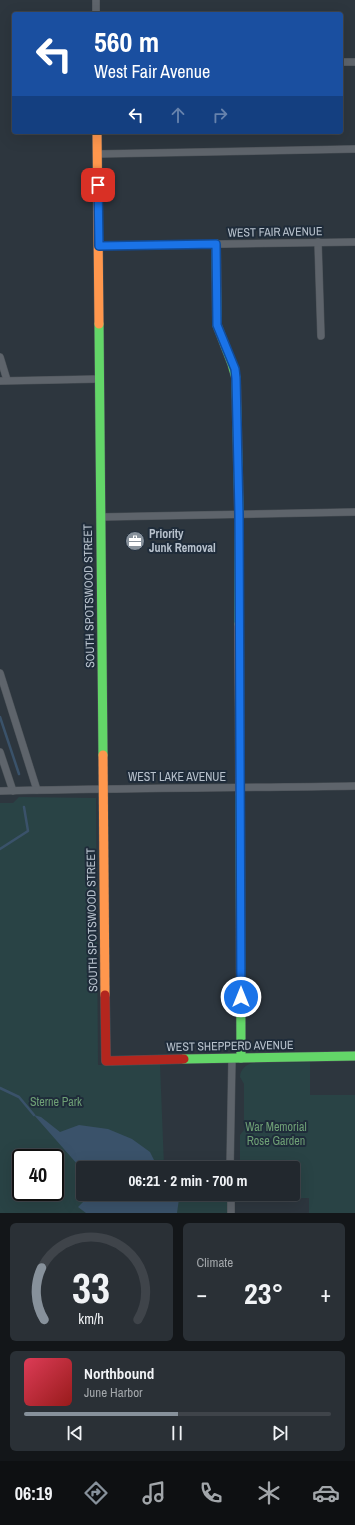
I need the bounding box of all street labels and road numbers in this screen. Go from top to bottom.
street label: WEST FAIR AVENUE [227,223,323,241]
street label: SOUTH SPOTSWOOD STREET [80,524,98,668]
street label: WEST LAKE AVENUE [128,769,226,785]
street label: SOUTH SPOTSWOOD STREET [83,848,101,992]
street label: WEST SHEPPERD AVENUE [166,1037,294,1055]

